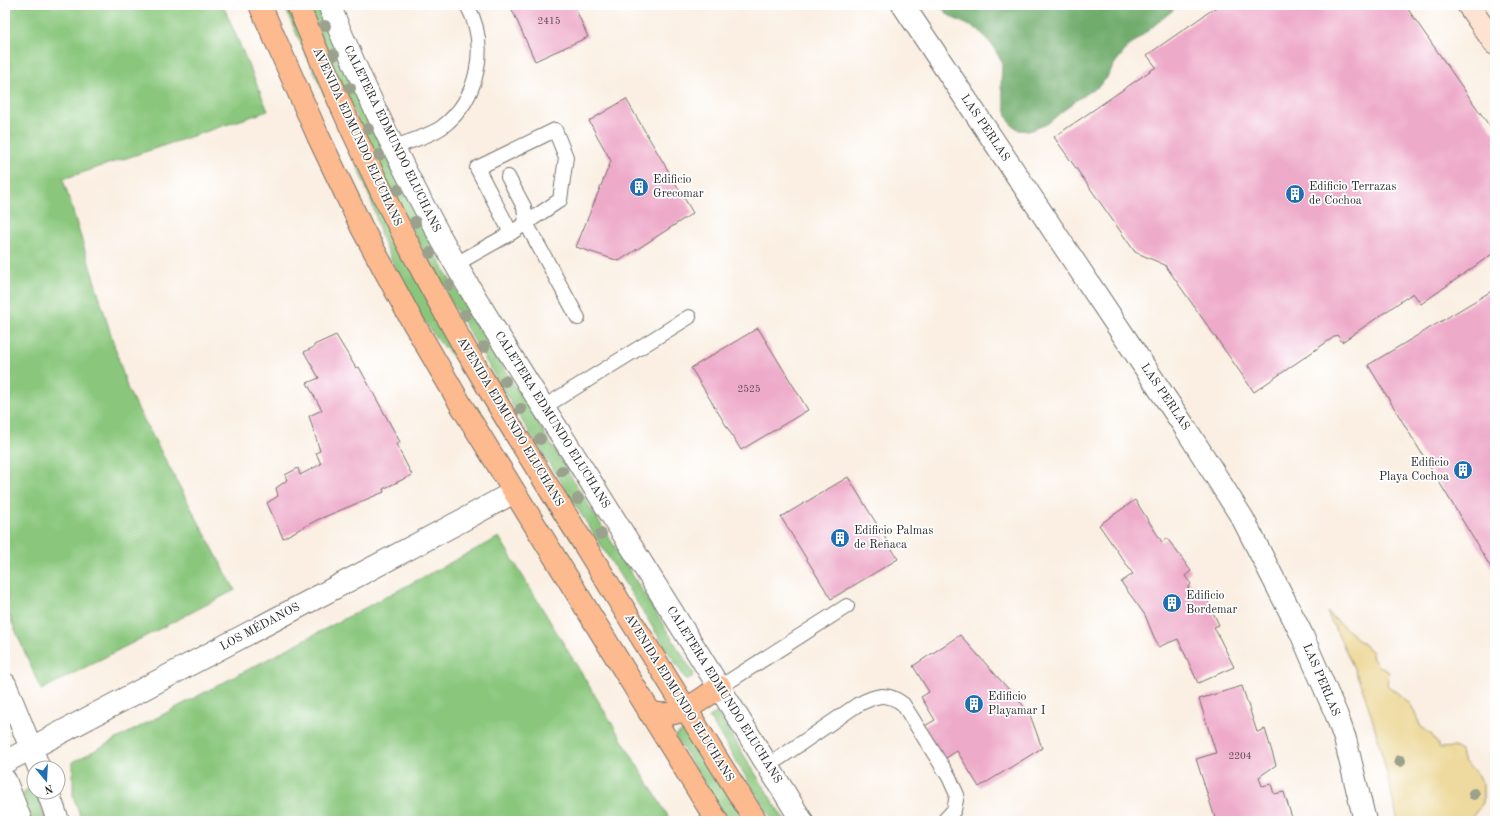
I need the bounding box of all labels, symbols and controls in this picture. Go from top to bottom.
house number: 2415 [537,16,561,26]
street label: CALETERA EDMUNDO ELUCHANS [341,44,443,234]
street label: AVENIDA EDMUNDO ELUCHANS [310,46,404,228]
street label: LAS PERLAS [958,92,1012,164]
place label: Edificio Grecomar [653,174,704,200]
building icon: Edificio Grecomar [628,176,650,198]
place label: Edificio Terrazas de Cochoa [1309,181,1396,207]
building icon: Edificio Terrazas de Cochoa [1284,183,1306,205]
street label: CALETERA EDMUNDO ELUCHANS [492,329,612,511]
street label: AVENIDA EDMUNDO ELUCHANS [455,335,565,509]
street label: LAS PERLAS [1138,361,1192,433]
house number: 2525 [737,384,761,394]
place label: Edificio Playa Cochoa [1379,457,1449,483]
building icon: Edificio Playa Cochoa [1452,459,1474,481]
place label: Edificio Palmas de Reñaca [854,525,933,551]
building icon: Edificio Palmas de Reñaca [829,527,851,549]
place label: Edificio Bordemar [1186,590,1237,616]
building icon: Edificio Bordemar [1161,592,1183,614]
street label: LOS MÉDANOS [217,598,302,653]
street label: CALETERA EDMUNDO ELUCHANS [664,604,784,786]
street label: AVENIDA EDMUNDO ELUCHANS [622,612,736,784]
street label: LAS PERLAS [1300,642,1342,718]
place label: Edificio Playamar I [988,691,1046,717]
building icon: Edificio Playamar I [963,693,985,715]
house number: 2204 [1228,751,1252,761]
north arrow [26,760,66,800]
text: N [42,782,54,795]

